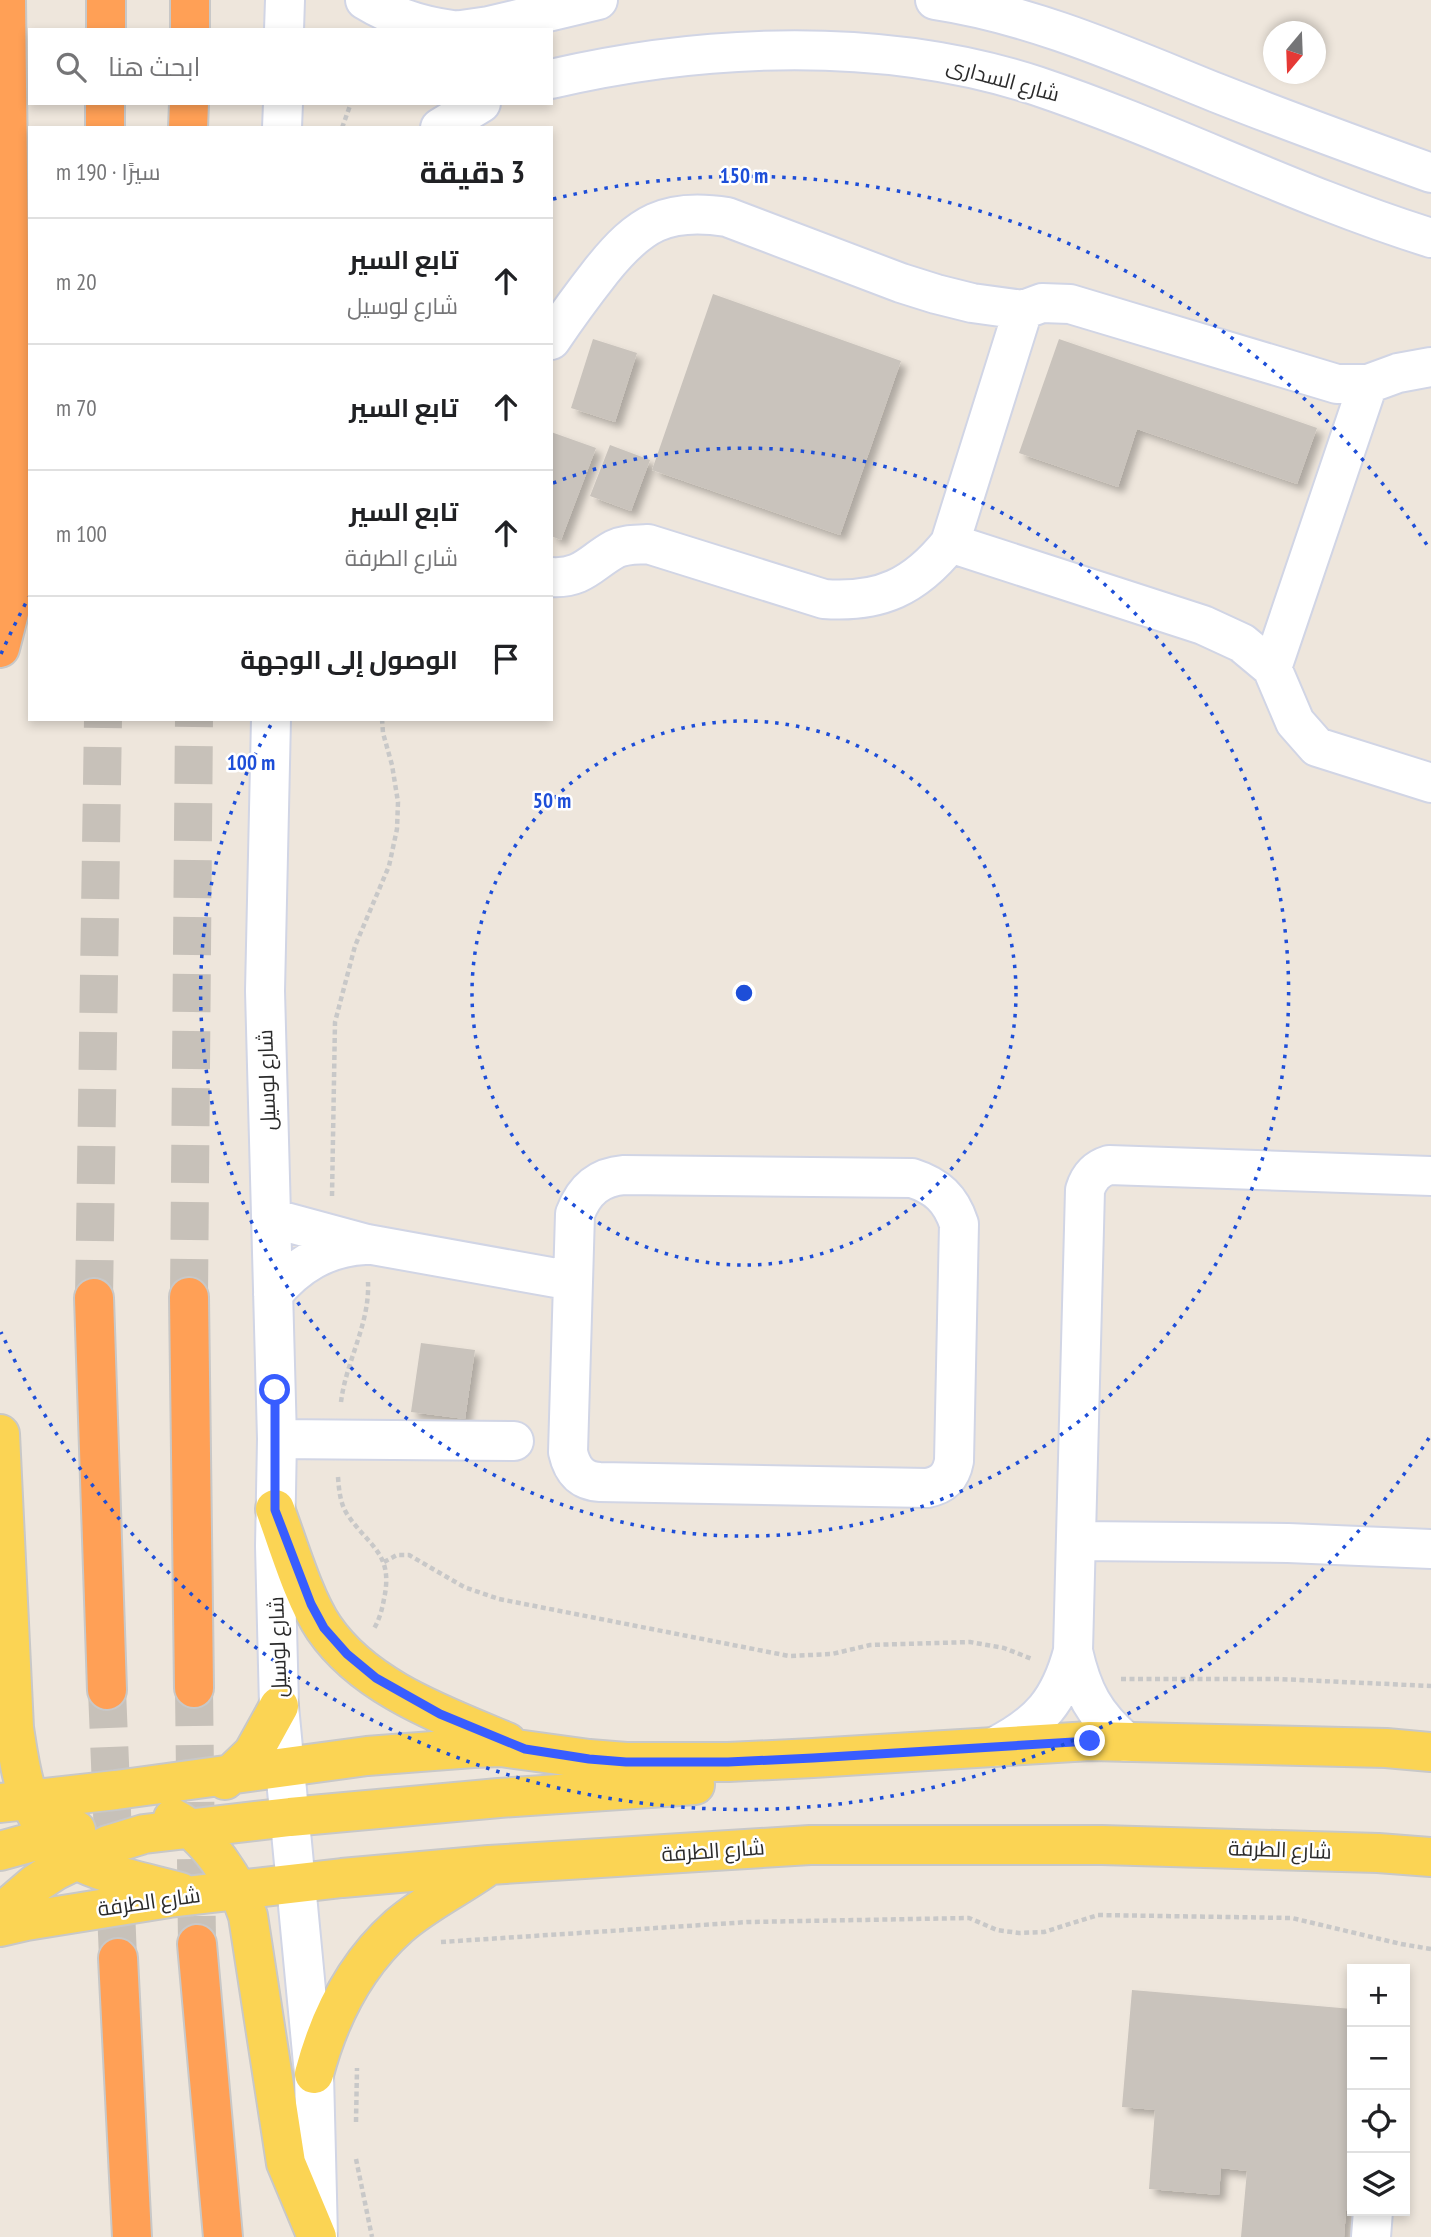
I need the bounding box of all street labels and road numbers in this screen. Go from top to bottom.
street label: شارع السدارى [943,51,1063,109]
street label: شارع لوسيل [251,1029,283,1131]
street label: شارع لوسيل [262,1596,294,1698]
street label: شارع الطرفة [660,1833,766,1869]
street label: شارع الطرفة [1228,1834,1332,1866]
street label: شارع الطرفة [96,1881,202,1923]

